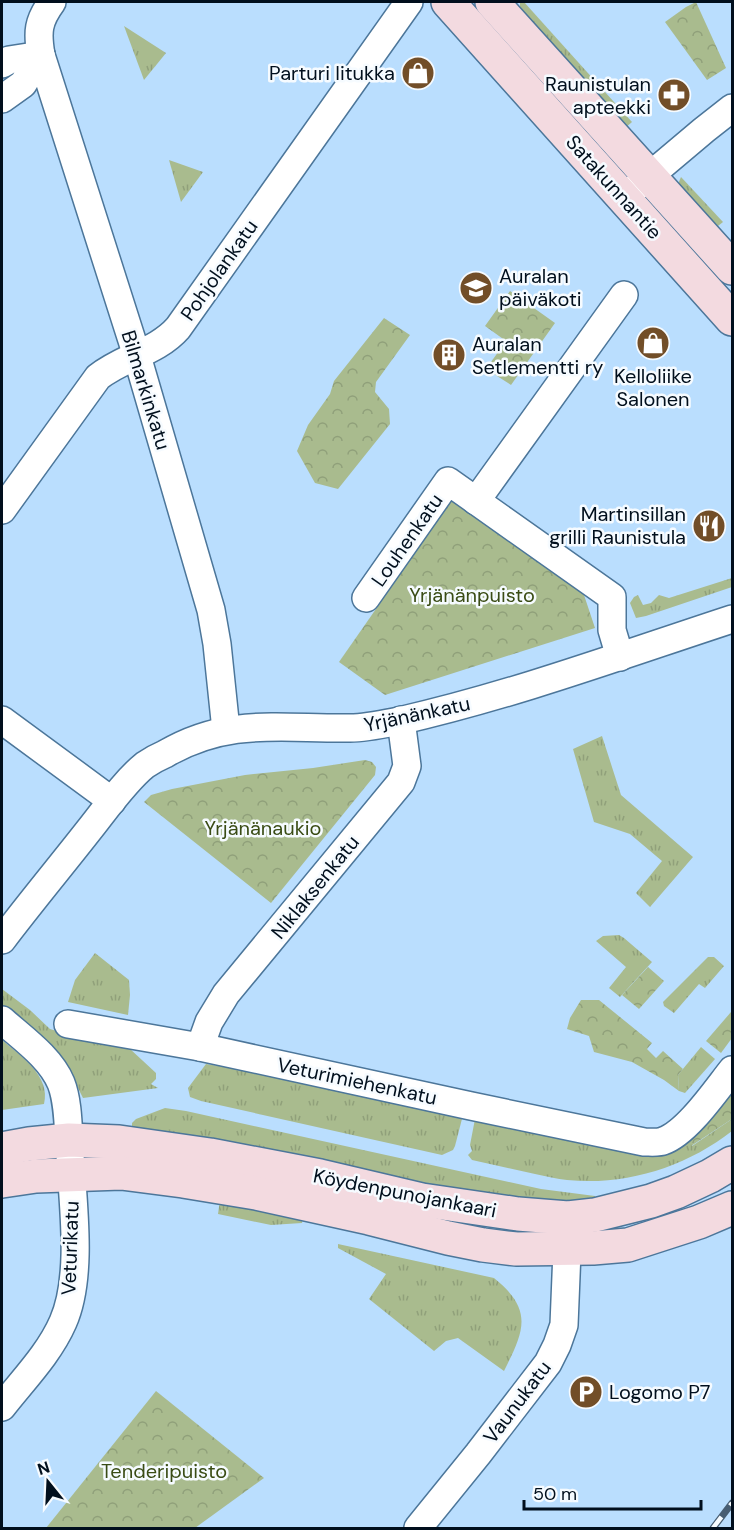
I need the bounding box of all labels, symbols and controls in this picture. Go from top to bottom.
shop icon: Parturi Iitukka [400,55,436,91]
place label: Parturi Iitukka [269,60,395,86]
place label: Raunistulan apteekki [545,71,651,120]
pharmacy icon: Raunistulan apteekki [656,77,692,113]
street label: Satakunnantie [560,129,668,245]
street label: Pohjolankatu [175,214,263,326]
place label: Auralan päiväkoti [499,263,582,312]
school or university icon: Auralan päiväkoti [458,270,494,306]
shop icon: Kelloliike Salonen [635,325,671,361]
street label: Bilmarkinkatu [115,327,177,453]
place label: Auralan Setlementti ry [472,331,603,380]
building icon: Auralan Setlementti ry [431,337,467,373]
place label: Kelloliike Salonen [614,363,692,412]
street label: Louhenkatu [365,488,449,592]
place label: Martinsillan grilli Raunistula [549,501,686,550]
restaurant icon: Martinsillan grilli Raunistula [691,508,727,544]
park label: Yrjänänpuisto [409,582,535,608]
street label: Yrjänänkatu [362,690,472,738]
park label: Yrjänänaukio [205,815,321,841]
street label: Niklaksenkatu [265,830,365,944]
street label: Veturimiehenkatu [275,1051,439,1111]
street label: Köydenpunojankaari [311,1162,499,1224]
street label: Veturikatu [55,1200,85,1296]
street label: Vaunukatu [477,1355,557,1449]
parking icon: Logomo P7 [568,1374,604,1410]
place label: Logomo P7 [609,1379,710,1405]
north arrow [18,1452,78,1512]
text: N [35,1456,52,1480]
park label: Tenderipuisto [101,1458,227,1484]
scale bar [524,1473,701,1511]
text: 50 m [533,1482,577,1506]

